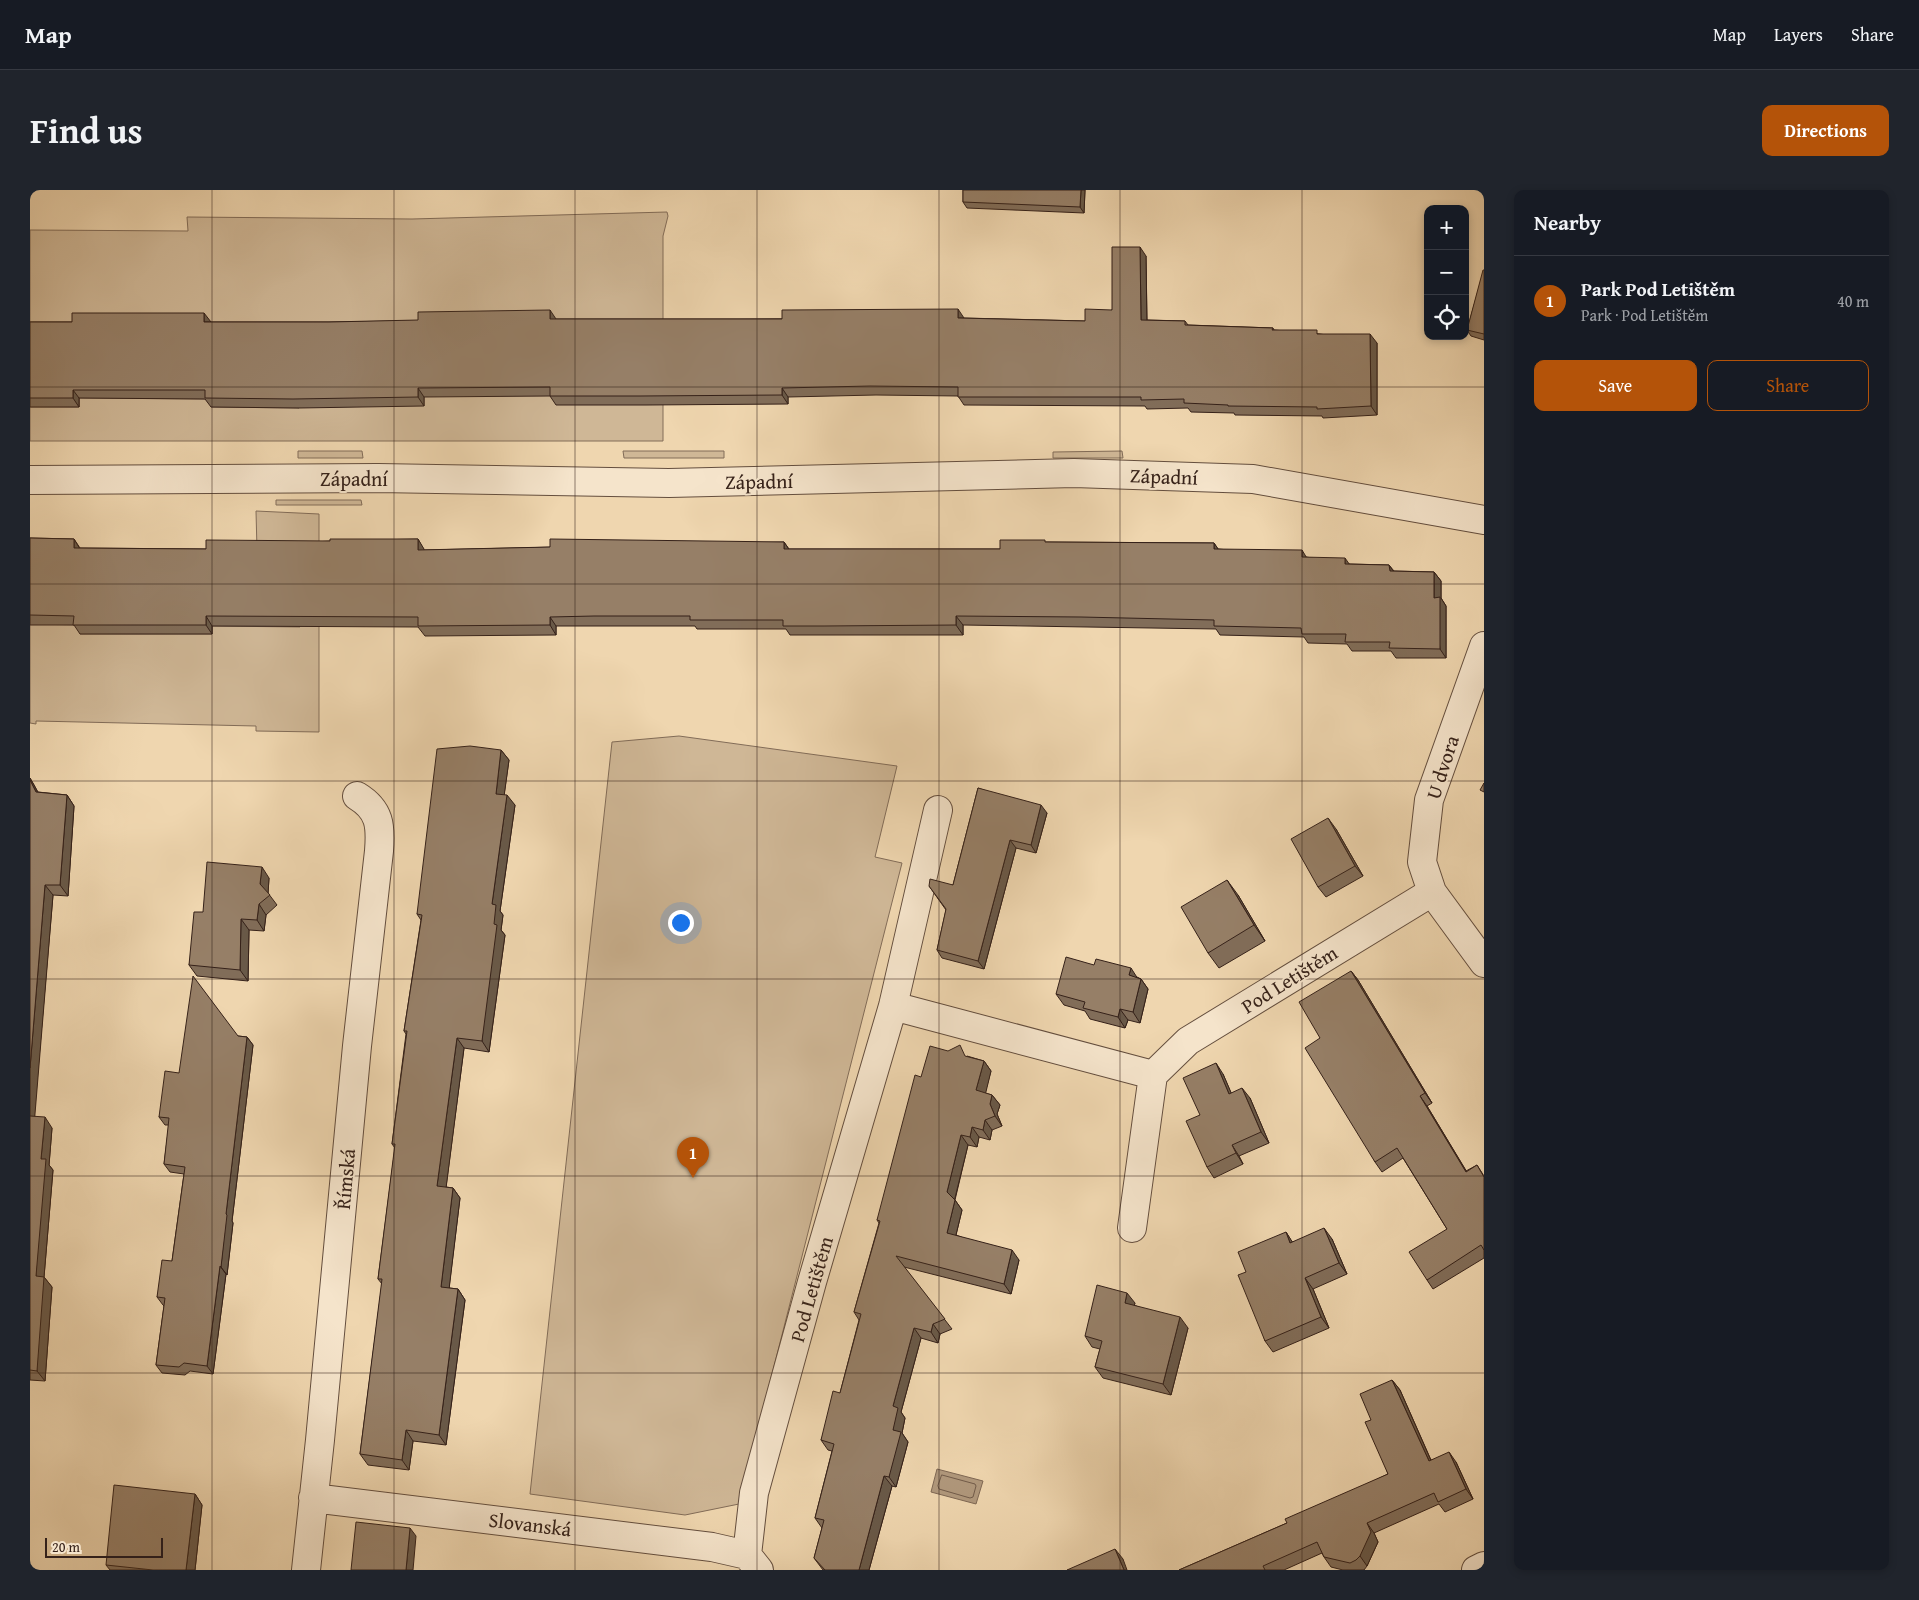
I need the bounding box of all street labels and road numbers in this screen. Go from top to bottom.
street label: Západní [1130,460,1199,492]
street label: Západní [320,464,388,493]
street label: Západní [725,466,794,496]
street label: U dvora [1418,731,1466,803]
street label: Pod Letištěm [1235,938,1343,1020]
street label: Římská [328,1147,362,1211]
street label: Pod Letištěm [782,1232,840,1345]
street label: Slovanská [487,1505,573,1544]

